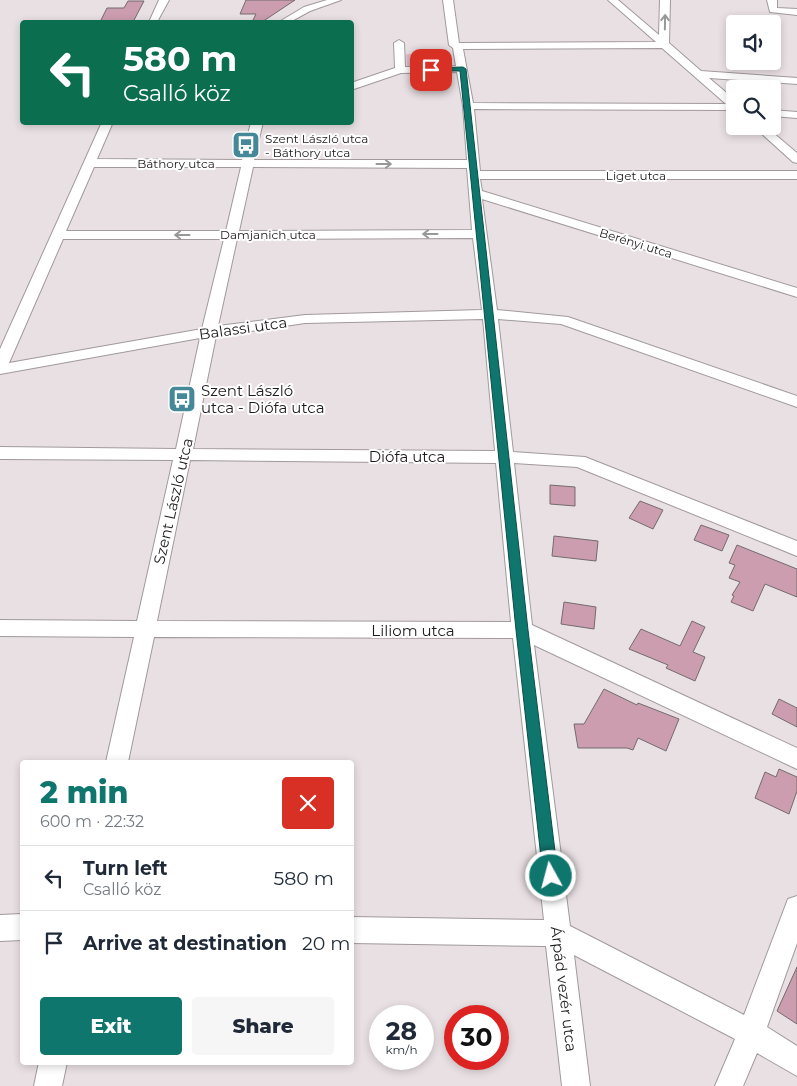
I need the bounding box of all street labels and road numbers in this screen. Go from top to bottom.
street label: Báthory utca [137,156,215,171]
street label: Liget utca [606,168,666,183]
street label: Berényi utca [598,225,674,261]
street label: Damjanich utca [220,227,316,242]
street label: Balassi utca [198,312,288,344]
street label: Szent László utca [149,436,197,566]
street label: Diófa utca [369,447,445,466]
street label: Liliom utca [371,621,455,640]
street label: Árpád vezér utca [547,925,581,1053]

